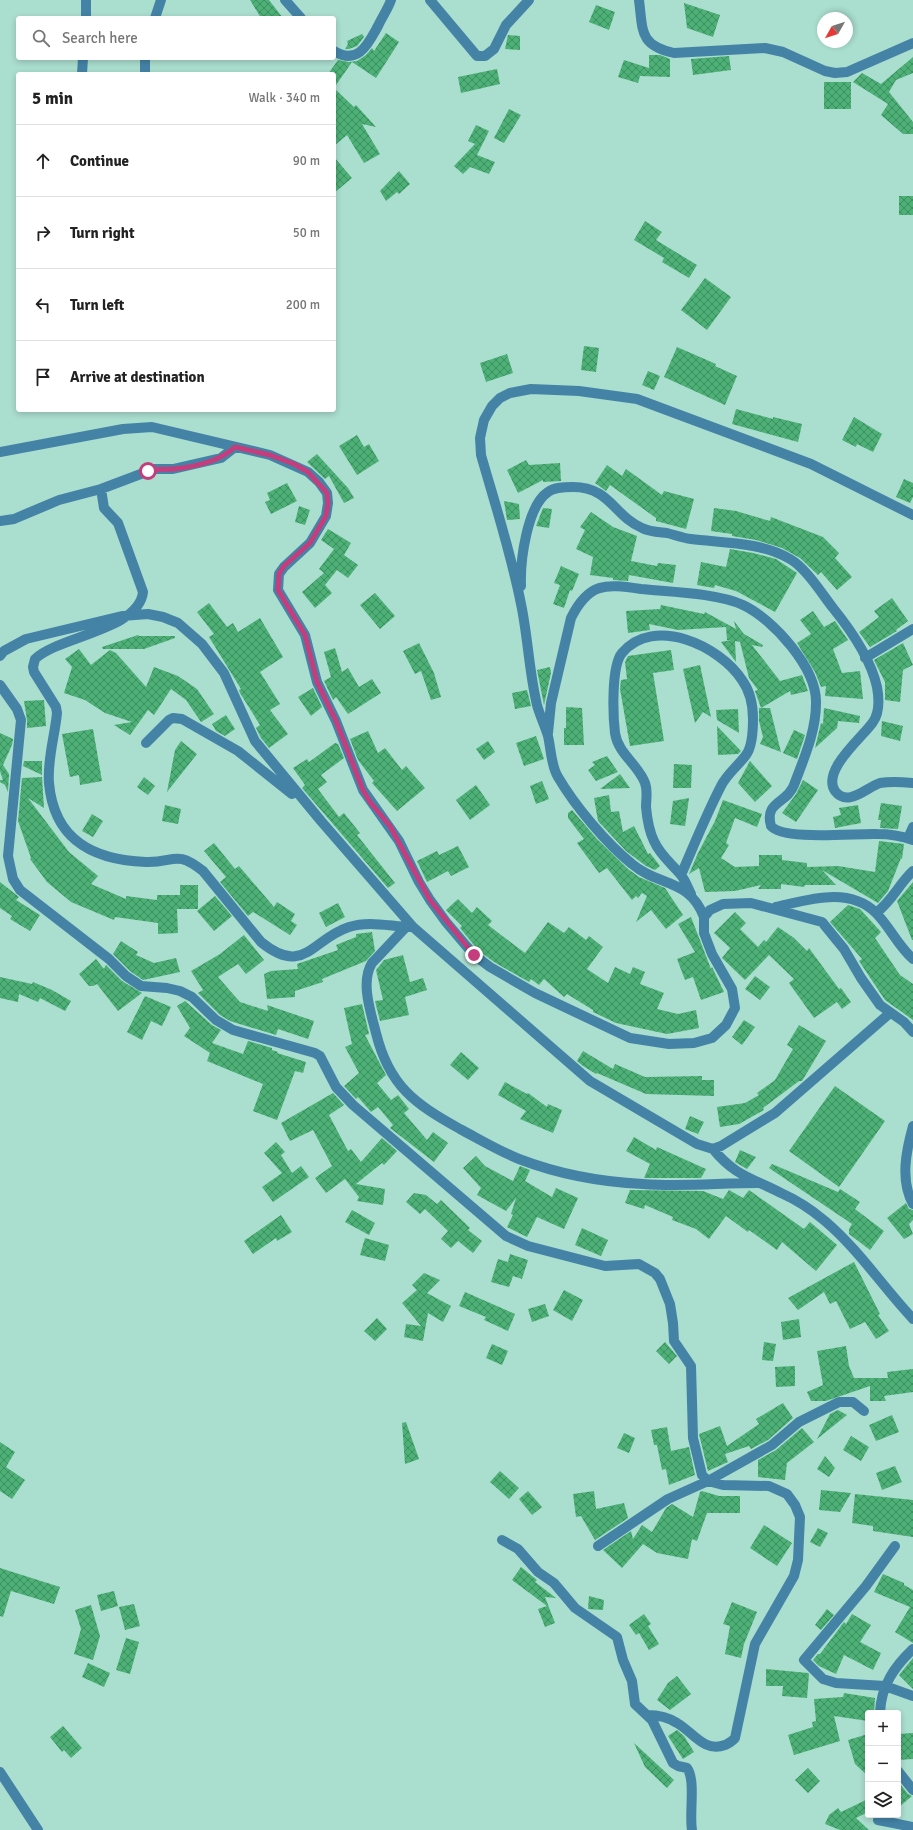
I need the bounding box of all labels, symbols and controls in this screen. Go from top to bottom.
north arrow [817,12,853,48]
search box [16,16,336,60]
icon: search [30,27,52,49]
text: Search here [62,29,138,47]
text: 5 min [32,88,73,109]
text: Walk · 340 m [249,90,320,106]
icon: ahead [32,150,54,172]
text: Continue [70,152,129,170]
text: 90 m [293,153,320,169]
icon: right [32,222,54,244]
text: Turn right [70,224,135,242]
text: 50 m [293,225,320,241]
icon: left [32,294,54,316]
text: Turn left [70,296,124,314]
text: 200 m [286,297,320,313]
icon: arrive [32,366,54,388]
text: Arrive at destination [70,368,205,386]
route start [139,462,157,480]
route end [465,946,483,964]
map controls [865,1710,901,1818]
button: + [865,1710,901,1746]
button: − [865,1746,901,1782]
button: layers [865,1782,901,1818]

